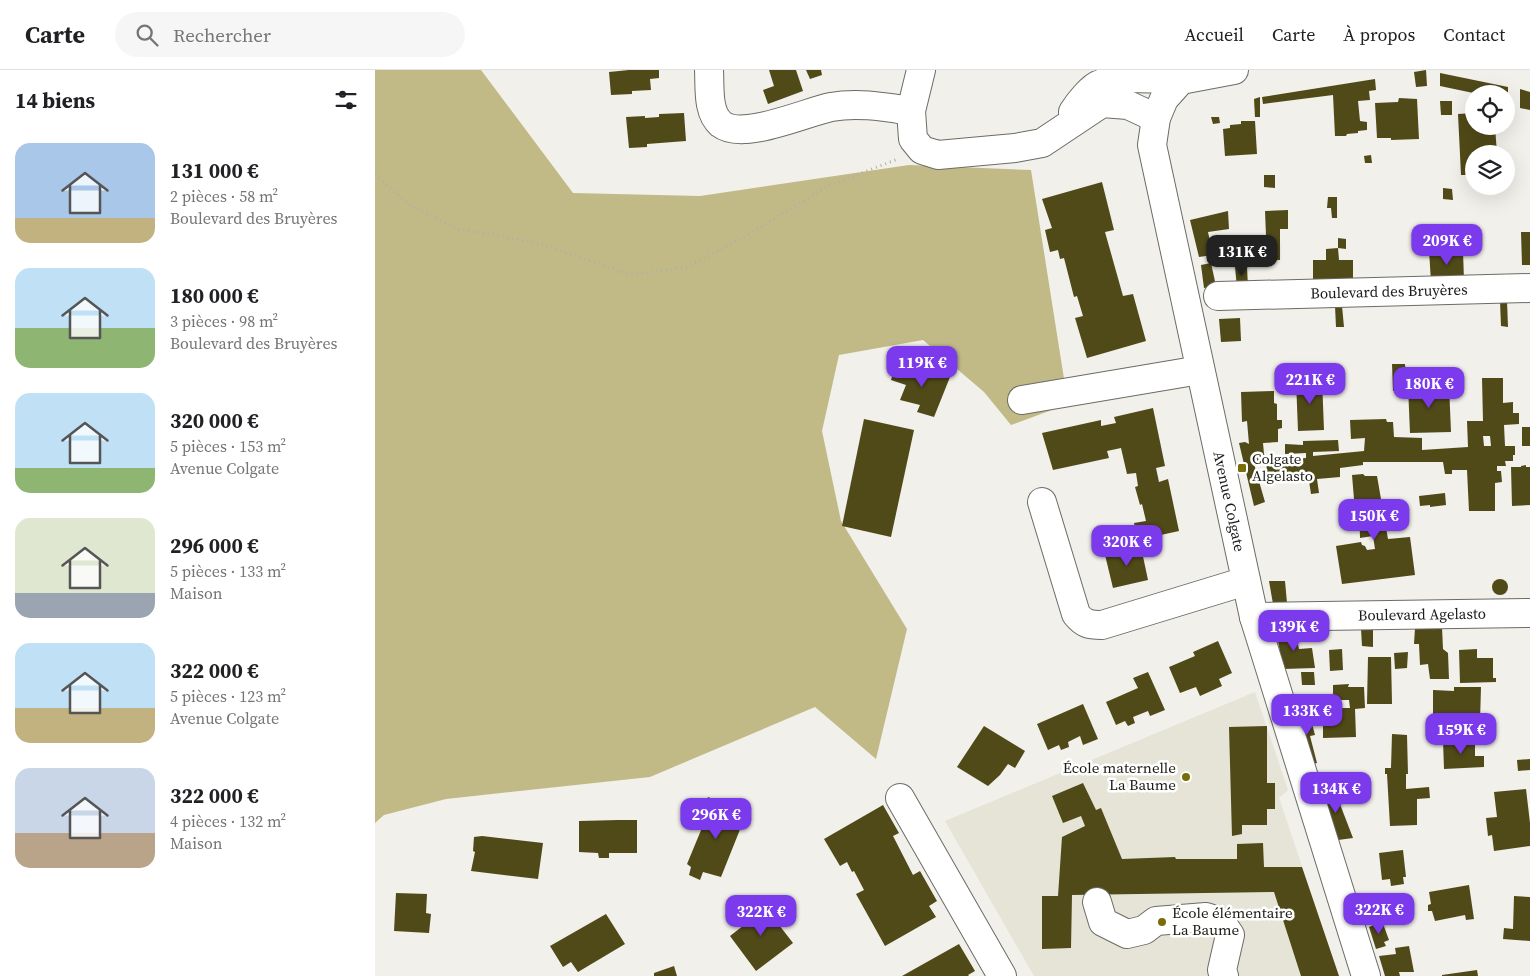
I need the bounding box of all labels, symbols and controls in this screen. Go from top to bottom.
search box [115,12,465,57]
text: Carte [25,18,85,51]
icon: search [133,21,161,49]
text: Rechercher [173,22,271,48]
text: Accueil [1185,22,1244,47]
text: Carte [1272,22,1315,47]
text: À propos [1343,22,1415,47]
text: Contact [1443,22,1505,47]
map controls [1465,85,1515,195]
button: locate [1465,85,1515,135]
text: 14 biens [15,86,95,115]
icon: filters [332,86,360,114]
button: layers [1465,145,1515,195]
text: 131 000 € [170,156,259,185]
icon: home [55,163,115,223]
text: 2 pièces · 58 m² [170,185,278,207]
text: Boulevard des Bruyères [170,207,338,229]
pin: 209K € [1406,224,1488,266]
text: 209K € [1422,229,1472,251]
pin: 131K € [1201,234,1283,277]
text: 131K € [1217,240,1267,262]
street label: Boulevard des Bruyères [1310,279,1468,304]
text: 180 000 € [170,281,259,310]
icon: home [55,288,115,348]
text: 3 pièces · 98 m² [170,310,278,332]
text: Boulevard des Bruyères [170,332,338,354]
pin: 119K € [881,346,963,388]
text: 119K € [897,351,947,373]
pin: 221K € [1269,362,1351,405]
pin: 180K € [1388,366,1470,409]
text: 221K € [1285,368,1335,390]
text: 180K € [1404,372,1454,394]
text: 320 000 € [170,406,259,435]
icon: home [55,413,115,473]
text: 5 pièces · 153 m² [170,435,286,457]
place label: Colgate Algelasto [1252,448,1313,486]
street label: Avenue Colgate [1208,449,1251,554]
text: Avenue Colgate [170,457,279,479]
marker: Colgate Algelasto [1236,462,1248,474]
pin: 150K € [1333,498,1415,541]
text: 150K € [1349,504,1399,526]
pin: 320K € [1086,524,1168,567]
text: 320K € [1102,530,1152,552]
text: 296 000 € [170,531,259,560]
icon: home [55,538,115,598]
text: 5 pièces · 133 m² [170,560,286,582]
text: Maison [170,582,222,604]
street label: Boulevard Agelasto [1358,603,1486,625]
pin: 139K € [1253,610,1335,652]
text: 139K € [1269,615,1319,637]
text: 322 000 € [170,656,259,685]
icon: home [55,663,115,723]
text: 5 pièces · 123 m² [170,685,286,707]
pin: 133K € [1266,694,1348,736]
text: 133K € [1282,699,1332,721]
text: Avenue Colgate [170,707,279,729]
pin: 159K € [1420,712,1502,755]
text: 159K € [1436,718,1486,740]
place label: École maternelle La Baume [1063,757,1176,795]
marker: École maternelle La Baume [1180,771,1192,783]
pin: 134K € [1295,772,1377,814]
text: 134K € [1311,777,1361,799]
text: 322 000 € [170,781,259,810]
icon: home [55,788,115,848]
pin: 296K € [675,798,757,840]
text: 296K € [691,803,741,825]
text: 4 pièces · 132 m² [170,810,286,832]
text: Maison [170,832,222,854]
pin: 322K € [1338,892,1420,935]
pin: 322K € [720,894,802,937]
text: 322K € [1354,898,1404,920]
text: 322K € [736,900,786,922]
place label: École élémentaire La Baume [1172,902,1293,940]
marker: École élémentaire La Baume [1156,916,1168,928]

